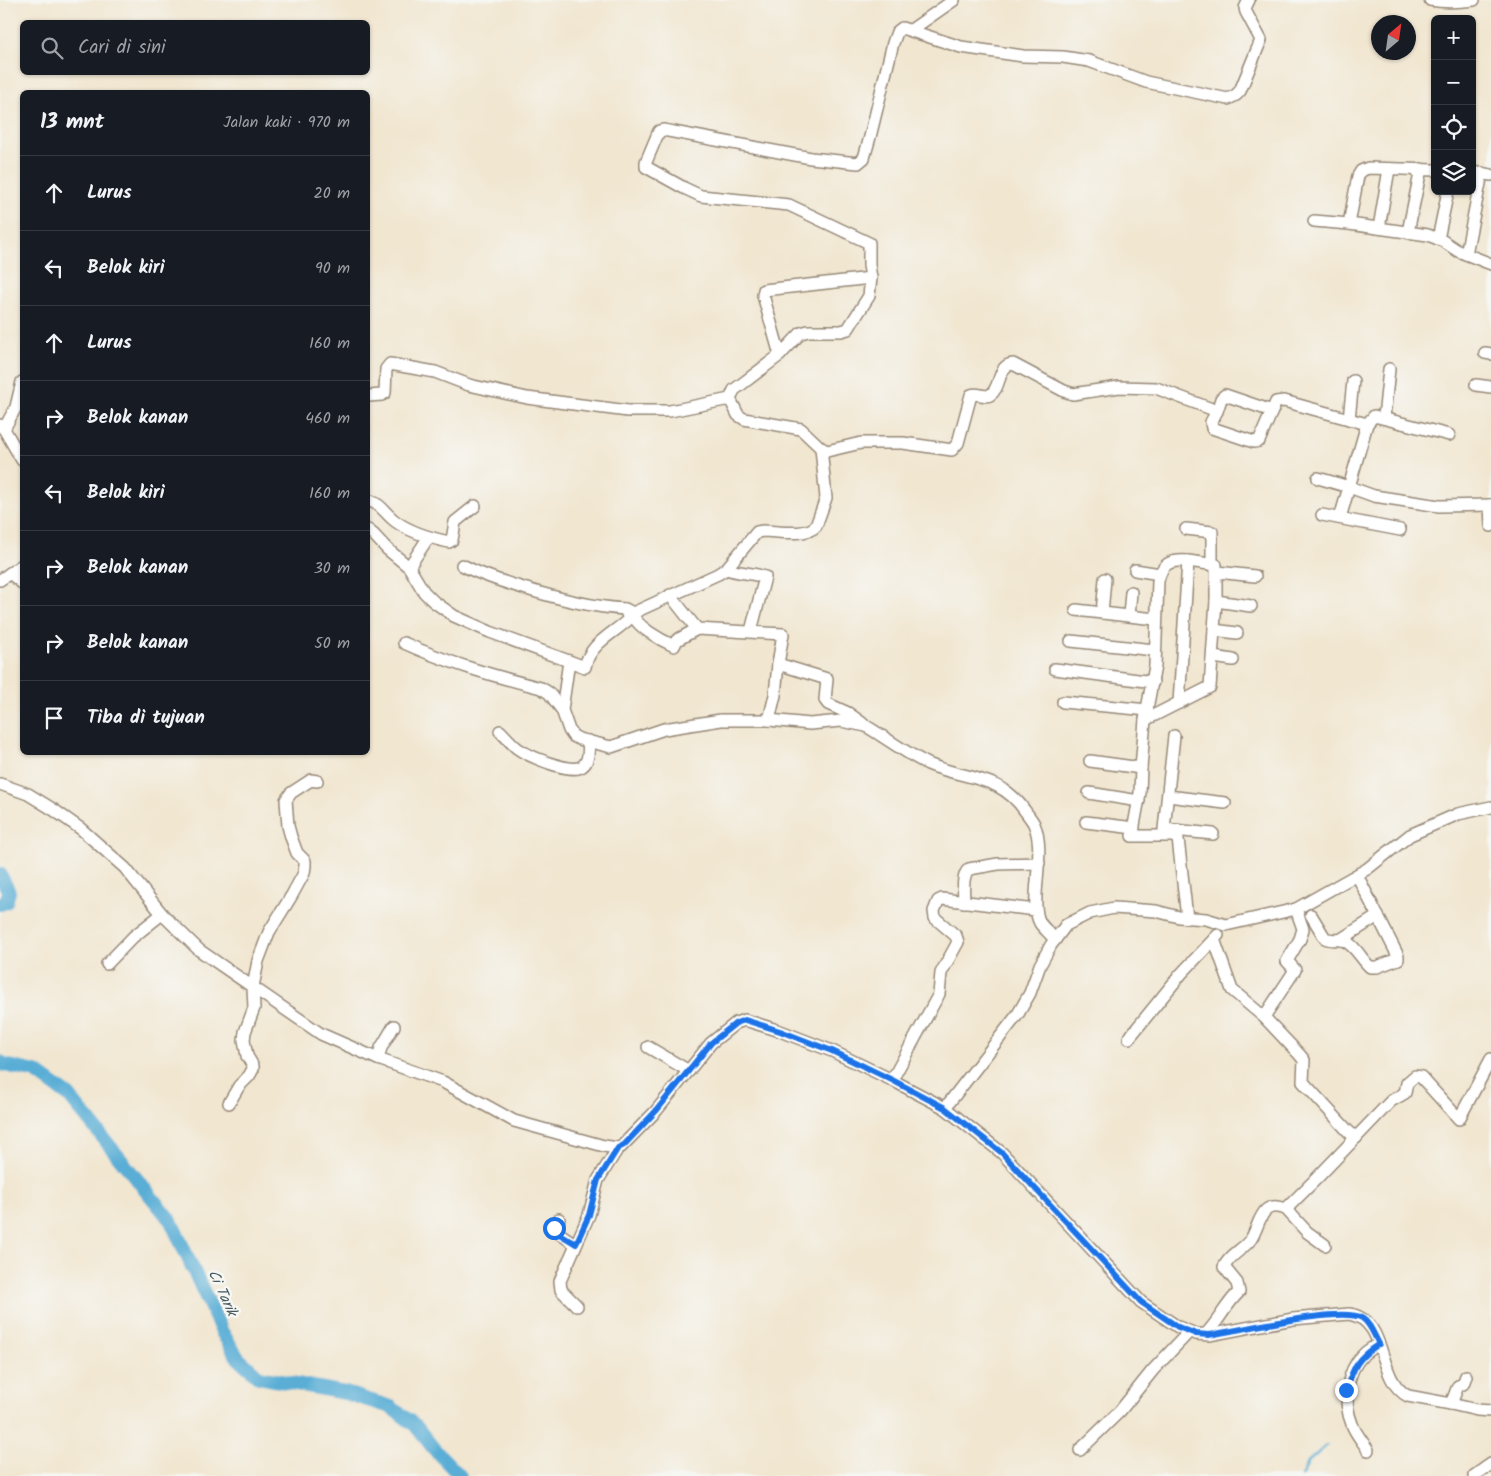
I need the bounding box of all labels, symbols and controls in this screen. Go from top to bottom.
north arrow [1371,15,1416,60]
map controls [1431,15,1476,195]
button: + [1431,15,1476,60]
search box [20,20,370,75]
text: Cari di sini [78,33,166,63]
icon: search [38,34,66,62]
button: − [1431,60,1476,105]
button: locate [1431,105,1476,150]
text: 13 mnt [40,106,104,139]
text: Jalan kaki · 970 m [223,110,350,135]
button: layers [1431,150,1476,195]
text: Lurus [87,178,132,208]
icon: ahead [40,179,68,207]
text: 20 m [314,181,350,206]
text: Belok kiri [87,253,165,283]
icon: left [40,254,68,282]
text: 90 m [315,256,350,281]
text: Lurus [87,328,132,358]
icon: ahead [40,329,68,357]
text: 160 m [309,331,350,356]
text: Belok kanan [87,403,188,433]
icon: right [40,404,68,432]
text: 460 m [305,406,350,431]
text: Belok kiri [87,478,165,508]
icon: left [40,479,68,507]
text: 160 m [309,481,350,506]
text: Belok kanan [87,553,188,583]
icon: right [40,554,68,582]
text: 30 m [314,556,350,581]
text: Belok kanan [87,628,188,658]
icon: right [40,629,68,657]
text: 50 m [314,631,350,656]
text: Tiba di tujuan [87,703,205,733]
icon: arrive [40,704,68,732]
route start [543,1217,566,1240]
water label: Ci Tarik [201,1266,244,1322]
route end [1335,1379,1358,1402]

